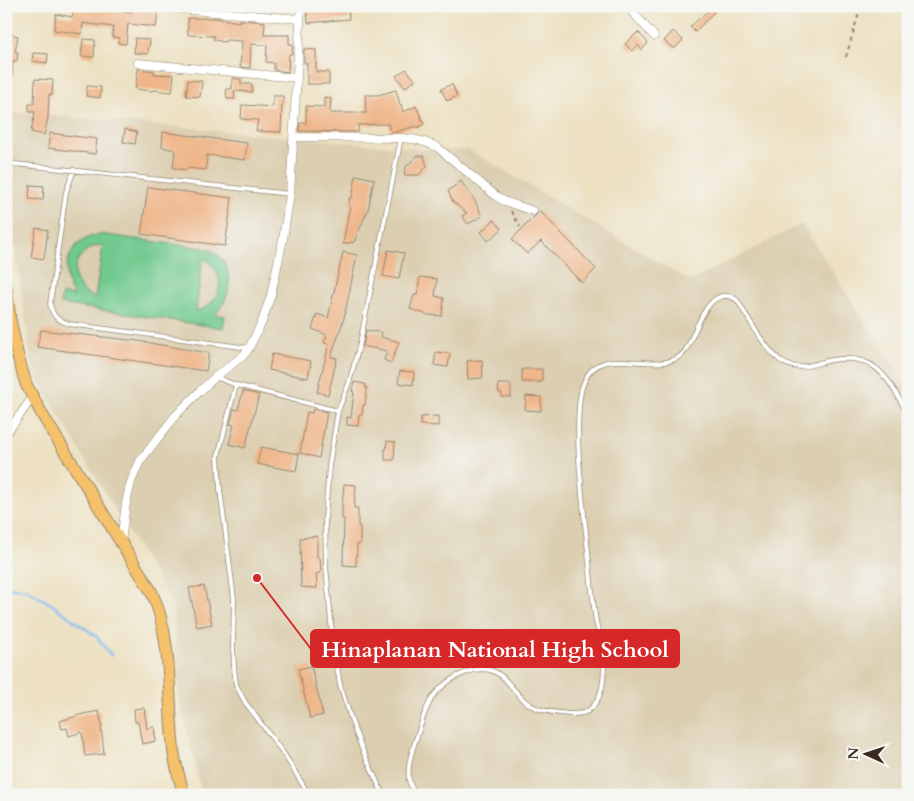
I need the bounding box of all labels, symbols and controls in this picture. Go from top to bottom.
callout: Hinaplanan National High School [311,630,679,667]
text: Hinaplanan National High School [321,635,669,665]
north arrow [842,728,892,778]
text: N [844,747,863,760]

